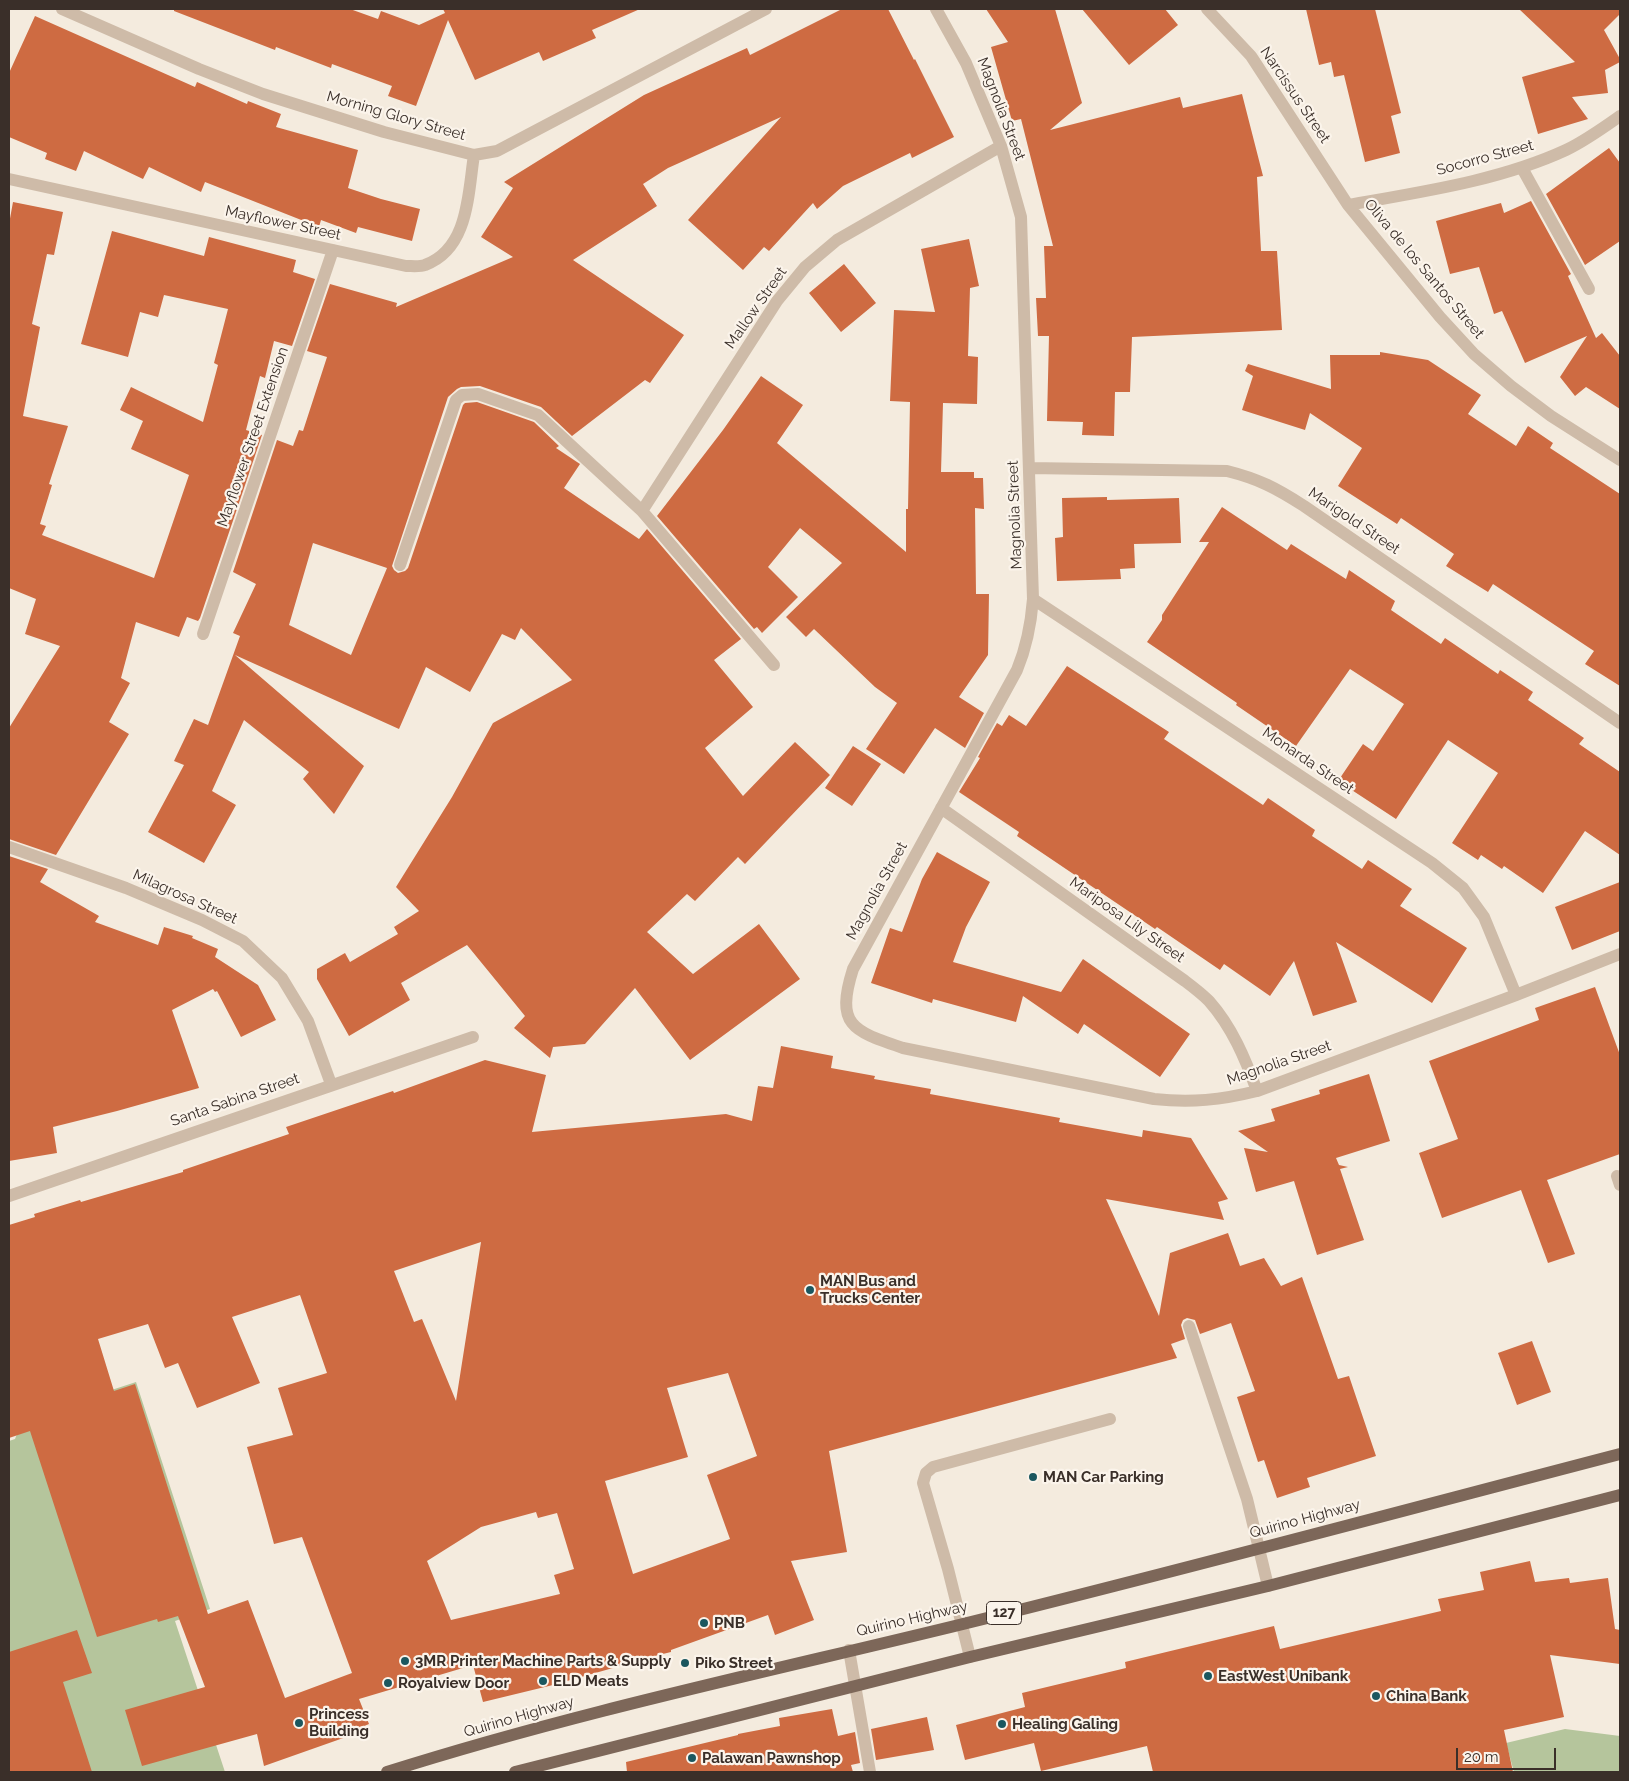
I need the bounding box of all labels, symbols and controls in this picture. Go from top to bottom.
street label: Narcissus Street [1256,43,1334,147]
street label: Magnolia Street [973,55,1029,163]
street label: Morning Glory Street [324,88,468,144]
street label: Socorro Street [1435,136,1535,180]
street label: Oliva de los Santos Street [1360,195,1488,343]
street label: Mayflower Street [223,202,343,244]
street label: Mallow Street [721,264,791,352]
street label: Mayflower Street Extension [214,345,292,529]
street label: Magnolia Street [1004,460,1026,570]
street label: Marigold Street [1305,484,1403,558]
street label: Monarda Street [1259,724,1357,798]
street label: Magnolia Street [843,839,911,943]
street label: Milagrosa Street [130,866,240,928]
street label: Mariposa Lily Street [1066,873,1188,967]
street label: Magnolia Street [1224,1037,1334,1089]
street label: Santa Sabina Street [168,1069,302,1131]
place label: MAN Bus and Trucks Center [820,1272,920,1307]
marker: MAN Bus and Trucks Center [804,1284,816,1296]
place label: MAN Car Parking [1043,1468,1164,1486]
marker: MAN Car Parking [1027,1471,1039,1483]
street label: Quirino Highway [1248,1496,1362,1542]
street label: Quirino Highway [855,1597,969,1641]
road number: 127 [986,1602,1022,1625]
place label: PNB [714,1614,745,1632]
marker: PNB [698,1617,710,1629]
place label: 3MR Printer Machine Parts & Supply [415,1652,671,1670]
place label: Piko Street [695,1654,773,1672]
marker: 3MR Printer Machine Parts & Supply [399,1655,411,1667]
marker: Piko Street [679,1657,691,1669]
place label: EastWest Unibank [1218,1667,1348,1685]
marker: EastWest Unibank [1202,1670,1214,1682]
place label: ELD Meats [553,1672,629,1690]
place label: Royalview Door [398,1674,509,1692]
marker: ELD Meats [537,1675,549,1687]
marker: Royalview Door [382,1677,394,1689]
place label: China Bank [1386,1687,1467,1705]
marker: China Bank [1370,1690,1382,1702]
street label: Quirino Highway [462,1693,576,1741]
place label: Princess Building [309,1705,369,1740]
place label: Healing Galing [1012,1715,1118,1733]
marker: Princess Building [293,1717,305,1729]
marker: Healing Galing [996,1718,1008,1730]
scale bar [1459,1738,1559,1770]
text: 20 m [1464,1748,1499,1766]
place label: Palawan Pawnshop [702,1749,841,1767]
marker: Palawan Pawnshop [686,1752,698,1764]

